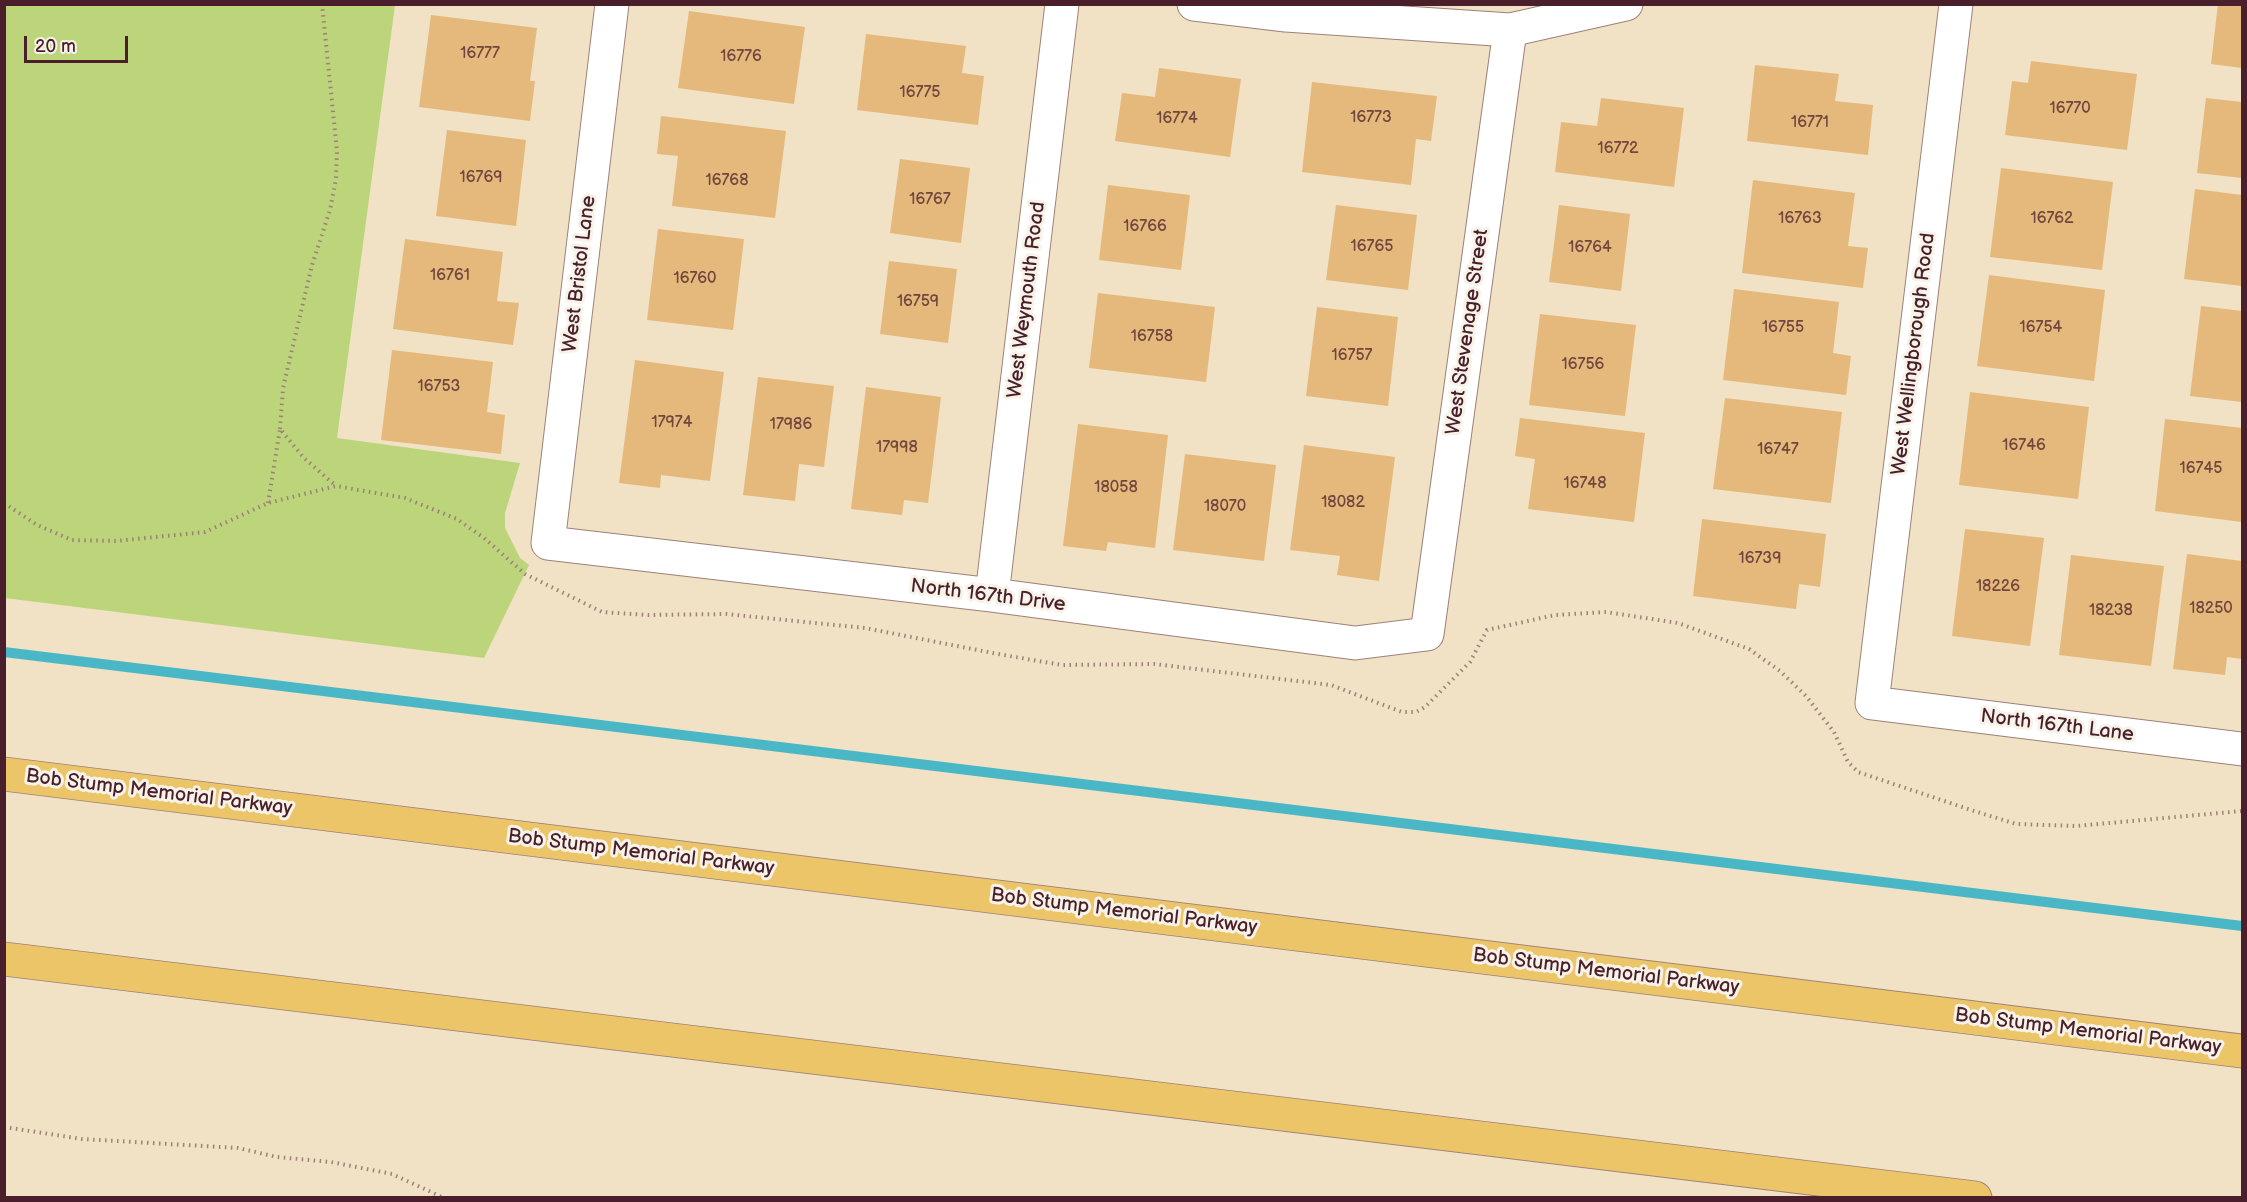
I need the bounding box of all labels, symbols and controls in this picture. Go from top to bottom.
scale bar [27,24,130,62]
text: 20 m [35,36,76,57]
house number: 16777 [460,44,500,64]
house number: 16776 [720,47,762,67]
house number: 16775 [900,83,940,103]
house number: 16770 [2049,99,2091,119]
house number: 16773 [1350,108,1392,128]
house number: 16774 [1156,109,1198,129]
house number: 16771 [1791,113,1829,133]
house number: 16772 [1597,139,1639,159]
house number: 16769 [460,168,502,188]
house number: 16768 [706,171,748,191]
house number: 16767 [909,190,951,210]
street label: West Bristol Lane [558,194,602,354]
street label: West Weymouth Road [1003,200,1051,400]
house number: 16763 [1778,209,1822,229]
house number: 16762 [2030,209,2074,229]
house number: 16766 [1123,217,1167,237]
street label: West Stevenage Street [1442,228,1494,436]
street label: West Wellingborough Road [1887,232,1941,476]
house number: 16765 [1351,237,1393,257]
house number: 16764 [1568,238,1612,258]
house number: 16761 [430,266,470,286]
house number: 16760 [673,269,717,289]
house number: 16759 [897,292,939,312]
house number: 16755 [1762,318,1804,338]
house number: 16754 [2020,318,2062,338]
house number: 16758 [1131,327,1173,347]
house number: 16757 [1332,346,1372,366]
house number: 16756 [1562,355,1604,375]
house number: 16753 [418,377,460,397]
house number: 17974 [652,413,692,433]
house number: 17986 [770,415,812,435]
house number: 16746 [2002,436,2046,456]
house number: 17998 [876,438,918,458]
house number: 16747 [1757,440,1799,460]
house number: 16745 [2180,459,2222,479]
house number: 16748 [1564,474,1606,494]
house number: 18058 [1094,478,1138,498]
house number: 18082 [1321,493,1365,513]
house number: 18070 [1204,497,1246,517]
house number: 16739 [1739,549,1781,569]
street label: North 167th Drive [909,575,1067,617]
house number: 18226 [1976,577,2020,597]
house number: 18250 [2189,599,2233,619]
house number: 18238 [2089,601,2133,621]
street label: North 167th Lane [1979,705,2135,747]
street label: Bob Stump Memorial Parkway [24,765,294,821]
street label: Bob Stump Memorial Parkway [506,825,776,881]
street label: Bob Stump Memorial Parkway [989,884,1259,940]
street label: Bob Stump Memorial Parkway [1471,944,1741,1000]
street label: Bob Stump Memorial Parkway [1953,1004,2223,1060]

